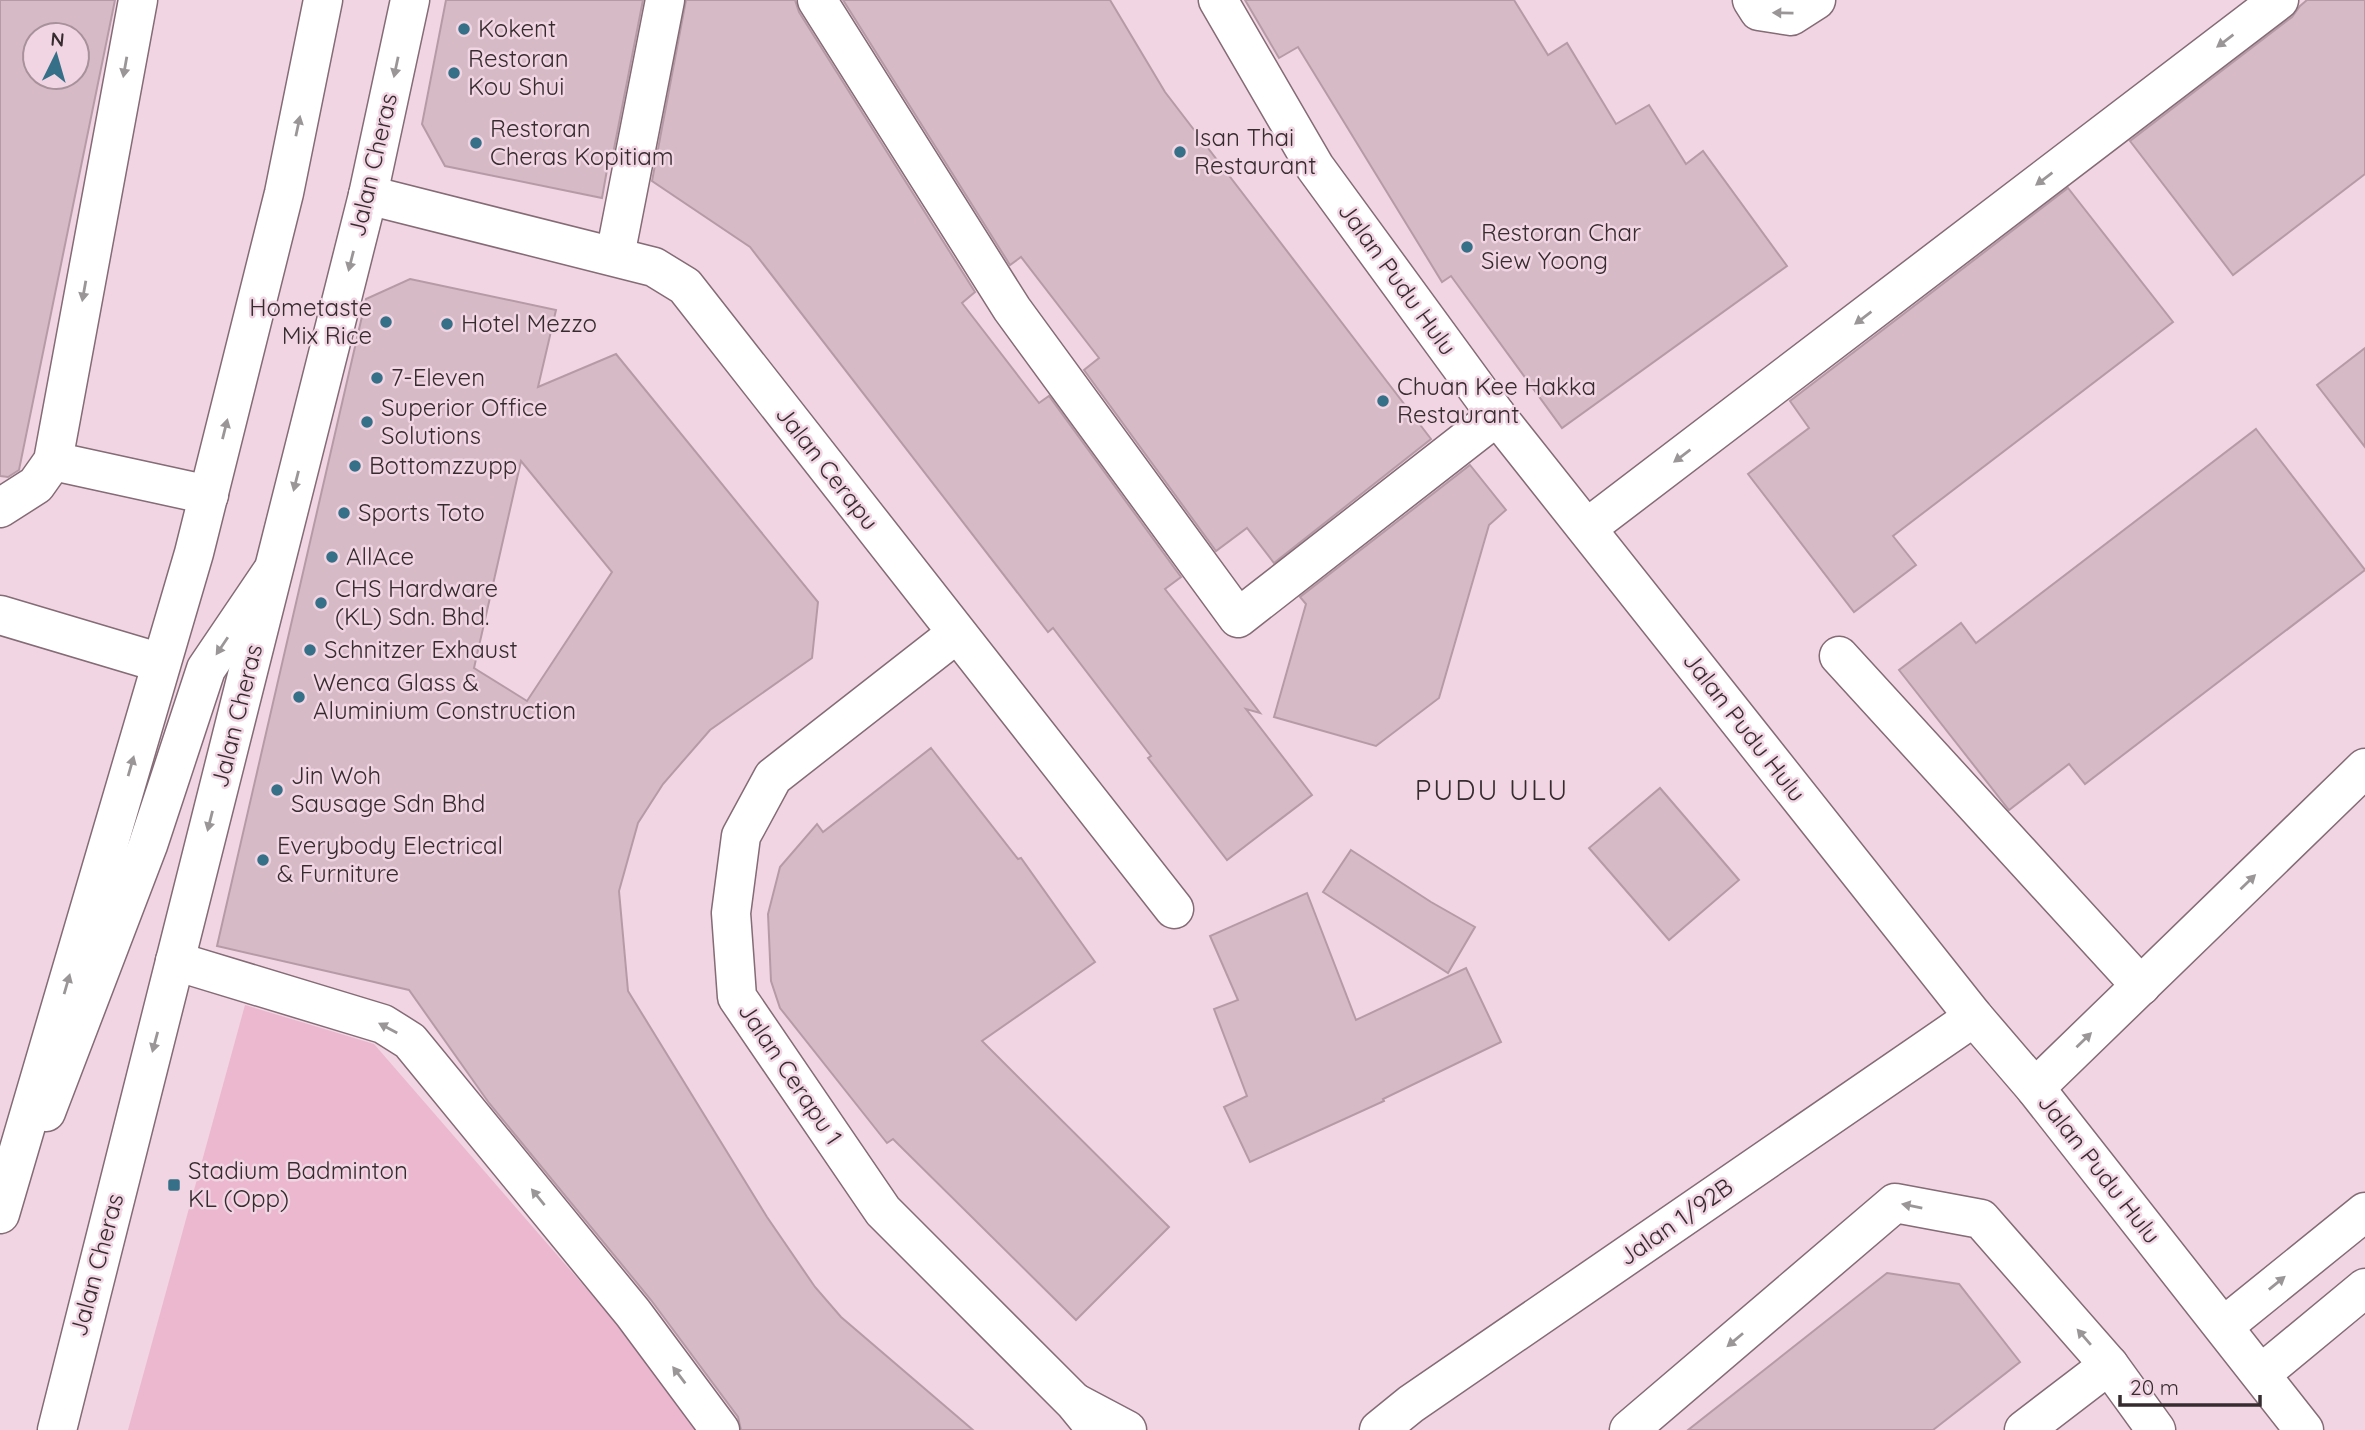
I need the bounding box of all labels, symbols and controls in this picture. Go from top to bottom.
one-way arrow [1772,8,1794,19]
place label: Kokent [478,13,556,43]
north arrow [21,21,91,91]
marker: Kokent [456,21,472,37]
text: N [49,27,65,52]
one-way arrow [2216,34,2234,49]
place label: Restoran Kou Shui [468,43,569,101]
one-way arrow [120,56,131,78]
one-way arrow [390,56,401,78]
marker: Restoran Kou Shui [446,65,462,81]
street label: Jalan Cheras [341,90,403,239]
place label: Restoran Cheras Kopitiam [490,113,674,171]
one-way arrow [292,115,303,137]
place label: Isan Thai Restaurant [1194,122,1316,180]
marker: Restoran Cheras Kopitiam [468,135,484,151]
marker: Isan Thai Restaurant [1172,144,1188,160]
one-way arrow [2035,172,2053,186]
street label: Jalan Pudu Hulu [1332,196,1463,361]
place label: Restoran Char Siew Yoong [1481,217,1641,275]
marker: Restoran Char Siew Yoong [1459,239,1475,255]
one-way arrow [345,250,356,272]
one-way arrow [78,280,89,302]
place label: Hometaste Mix Rice [249,292,372,350]
place label: Hotel Mezzo [461,308,597,338]
one-way arrow [1854,310,1872,324]
marker: Hometaste Mix Rice [378,314,394,330]
marker: Hotel Mezzo [439,316,455,332]
place label: 7-Eleven [391,362,485,392]
marker: 7-Eleven [369,370,385,386]
place label: Chuan Kee Hakka Restaurant [1397,371,1596,429]
place label: Superior Office Solutions [381,392,548,450]
marker: Chuan Kee Hakka Restaurant [1375,393,1391,409]
street label: Jalan Cerapu [770,399,886,536]
marker: Superior Office Solutions [359,414,375,430]
one-way arrow [220,418,231,440]
one-way arrow [1674,448,1692,463]
place label: Bottomzzupp [369,450,517,480]
marker: Bottomzzupp [347,458,363,474]
one-way arrow [290,471,301,493]
place label: Sports Toto [358,497,485,527]
marker: Sports Toto [336,505,352,521]
place label: AllAce [346,541,414,571]
marker: AllAce [324,549,340,565]
place label: CHS Hardware (KL) Sdn. Bhd. [335,573,498,631]
marker: CHS Hardware (KL) Sdn. Bhd. [313,595,329,611]
place label: Schnitzer Exhaust [324,634,518,664]
one-way arrow [215,636,228,656]
street label: Jalan Cheras [204,641,268,790]
marker: Schnitzer Exhaust [302,642,318,658]
street label: Jalan Pudu Hulu [1677,646,1813,807]
place label: Wenca Glass & Aluminium Construction [313,667,576,725]
marker: Wenca Glass & Aluminium Construction [291,689,307,705]
one-way arrow [127,755,137,776]
place label: Jin Woh Sausage Sdn Bhd [291,760,485,818]
district label: PUDU ULU [1415,772,1569,807]
marker: Jin Woh Sausage Sdn Bhd [269,782,285,798]
one-way arrow [204,810,215,832]
place label: Everybody Electrical & Furniture [277,830,503,888]
marker: Everybody Electrical & Furniture [255,852,271,868]
one-way arrow [2239,873,2256,890]
one-way arrow [63,973,73,994]
street label: Jalan Cerapu 1 [732,997,849,1150]
one-way arrow [378,1022,398,1034]
one-way arrow [149,1031,160,1053]
one-way arrow [2076,1032,2093,1049]
street label: Jalan Pudu Hulu [2032,1088,2168,1249]
place label: Stadium Badminton KL (Opp) [188,1155,408,1213]
street label: Jalan 1/92B [1613,1171,1738,1271]
marker: Stadium Badminton KL (Opp) [166,1177,182,1193]
one-way arrow [530,1189,545,1207]
street label: Jalan Cheras [63,1190,129,1339]
one-way arrow [1901,1201,1923,1212]
one-way arrow [2267,1276,2285,1291]
one-way arrow [2077,1329,2093,1346]
one-way arrow [1726,1332,1743,1347]
scale bar [2120,1364,2260,1408]
one-way arrow [672,1366,686,1385]
text: 20 m [2130,1374,2179,1400]

